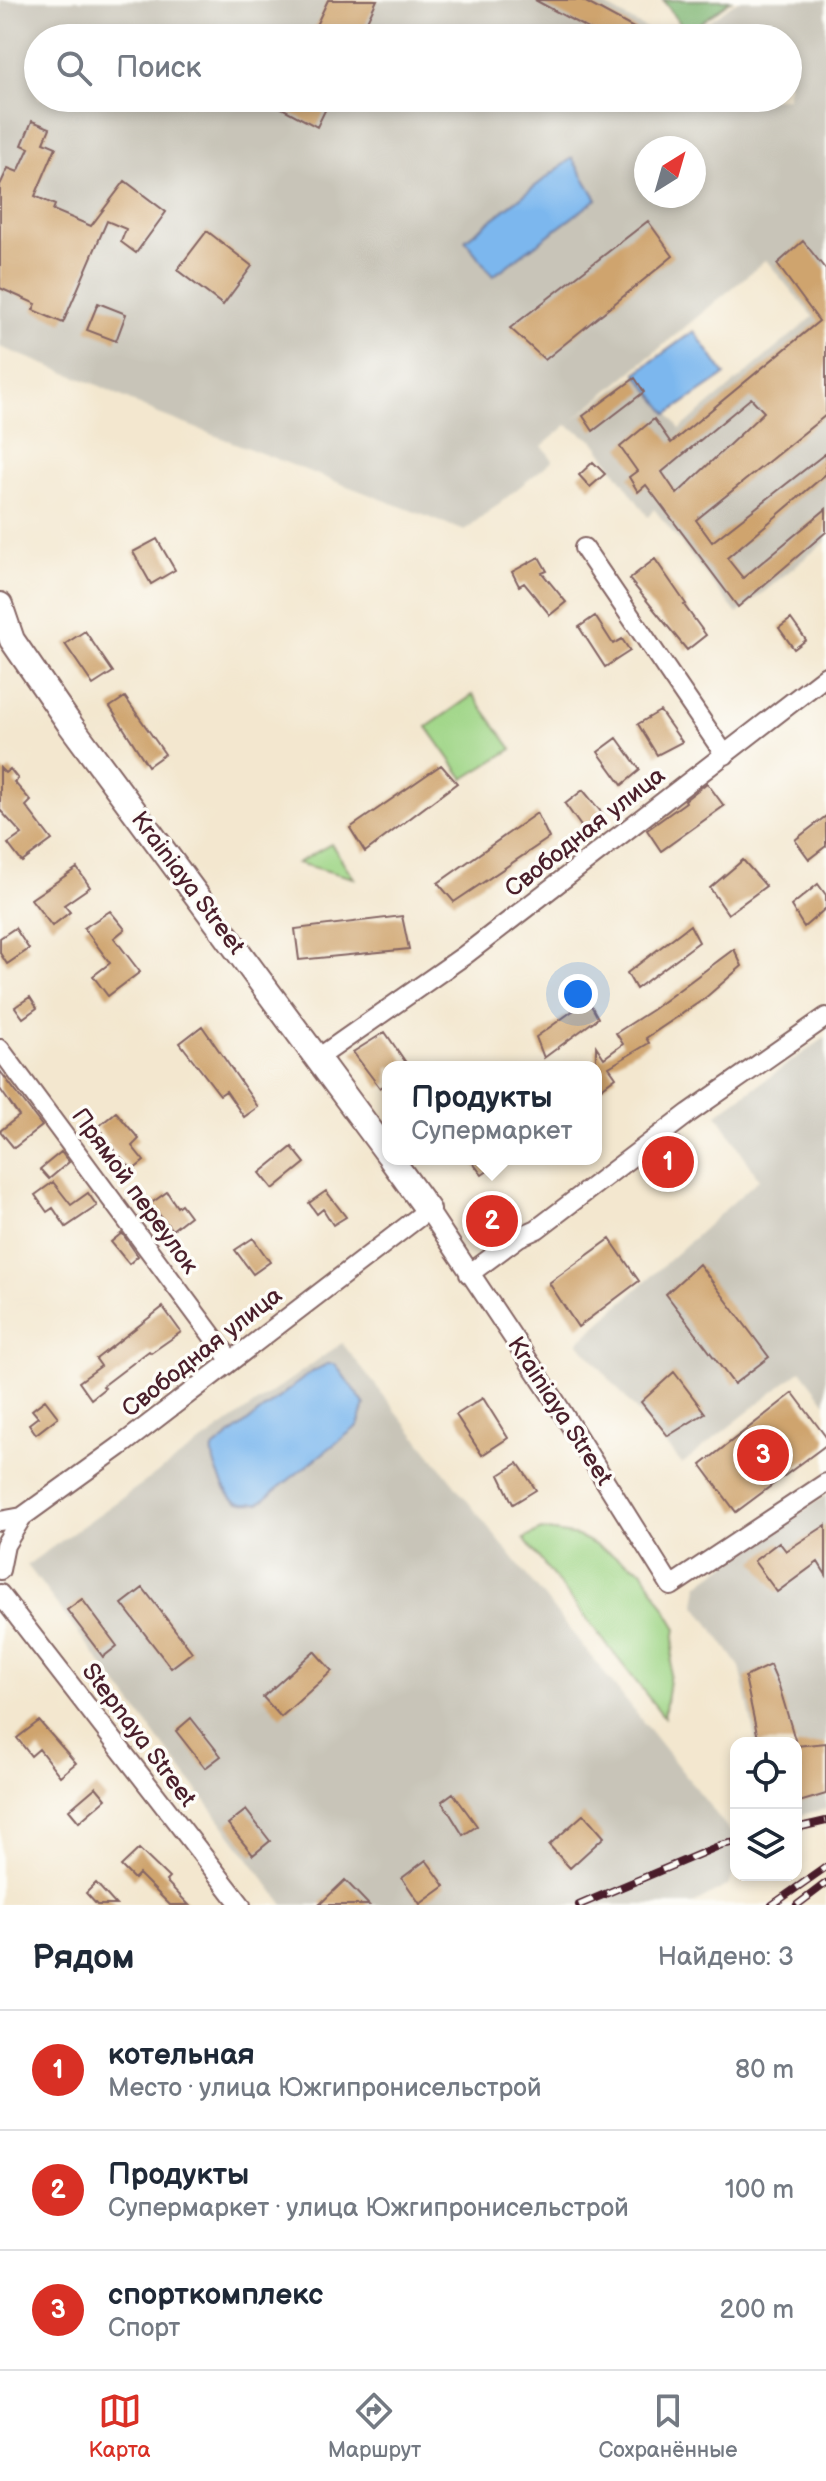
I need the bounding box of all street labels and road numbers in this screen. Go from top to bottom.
street label: Свободная улица [499,761,671,903]
street label: Krainiaya Street [125,806,251,961]
street label: Прямой переулок [65,1103,205,1280]
street label: Свободная улица [116,1281,288,1423]
street label: Krainiaya Street [501,1331,619,1491]
street label: Stepnaya Street [76,1658,203,1813]

